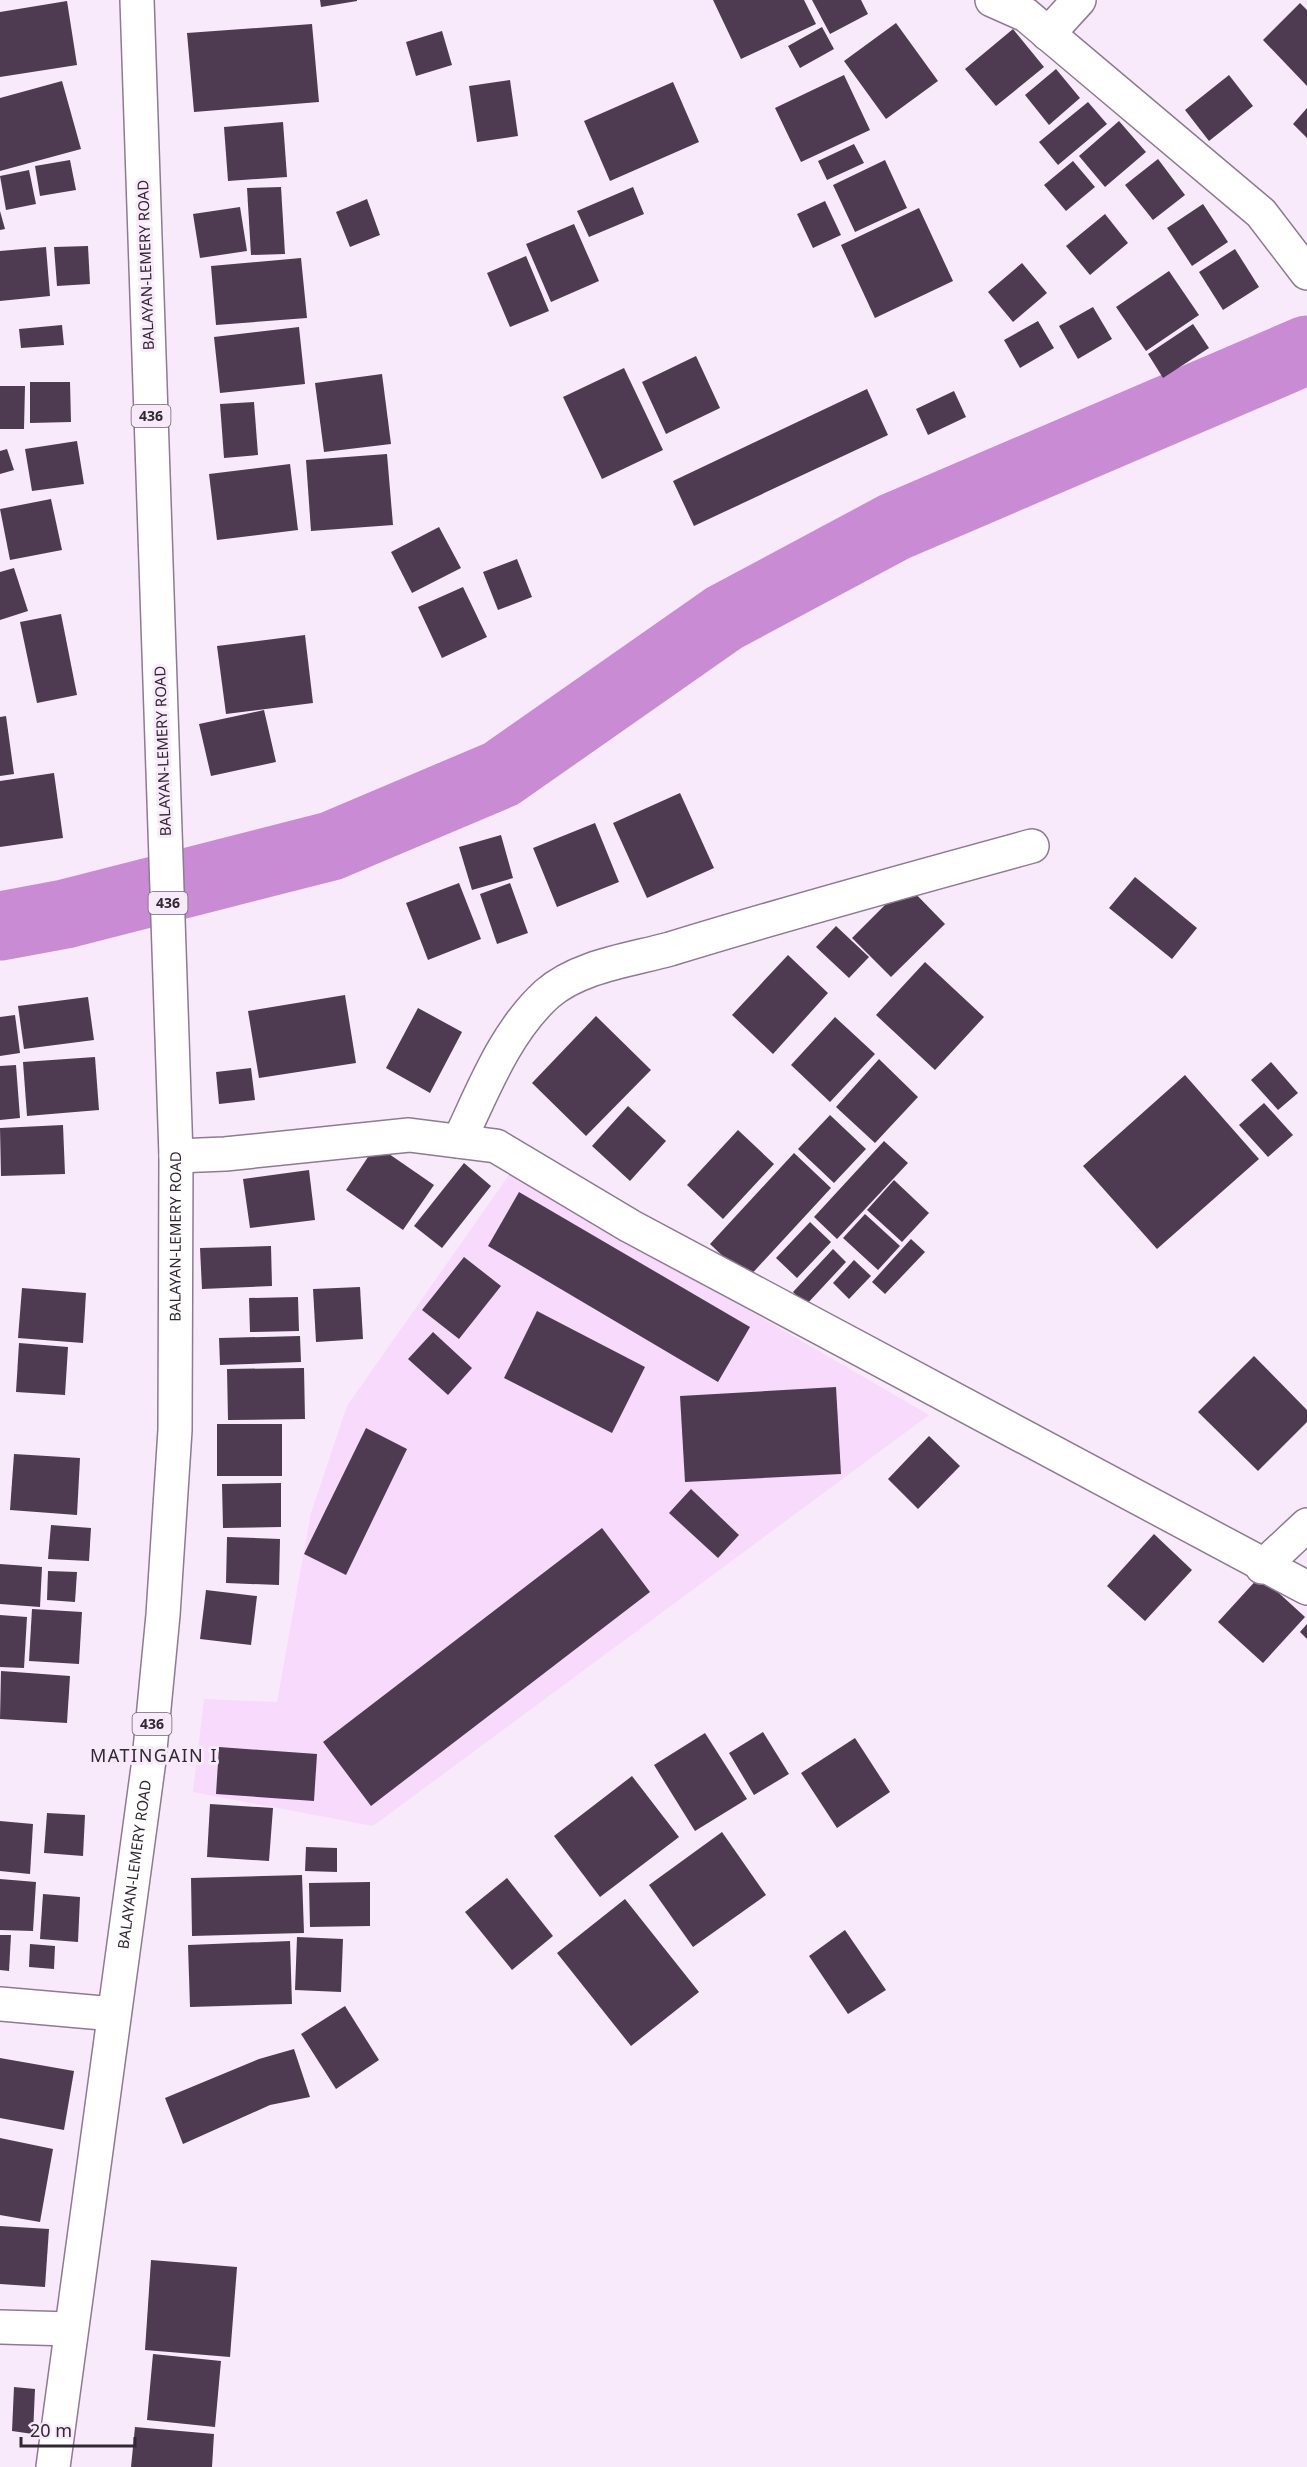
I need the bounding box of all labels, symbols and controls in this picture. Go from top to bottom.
street label: BALAYAN-LEMERY ROAD [132,179,158,351]
road number: 436 [132,405,170,427]
street label: BALAYAN-LEMERY ROAD [149,665,175,837]
road number: 436 [148,892,188,914]
street label: BALAYAN-LEMERY ROAD [164,1151,185,1322]
road number: 436 [132,1713,172,1735]
district label: MATINGAIN I [90,1743,218,1767]
street label: BALAYAN-LEMERY ROAD [112,1778,155,1950]
scale bar [21,2410,135,2448]
text: 20 m [30,2418,72,2442]

